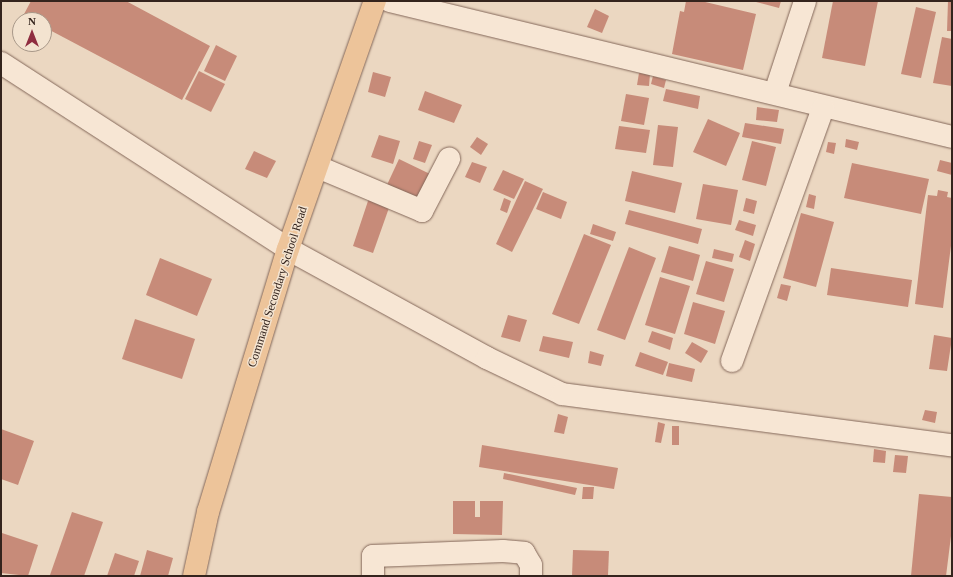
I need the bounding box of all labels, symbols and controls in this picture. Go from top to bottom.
north arrow [12,12,52,52]
text: N [28,15,36,27]
street label: Command Secondary School Road [245,205,311,369]

